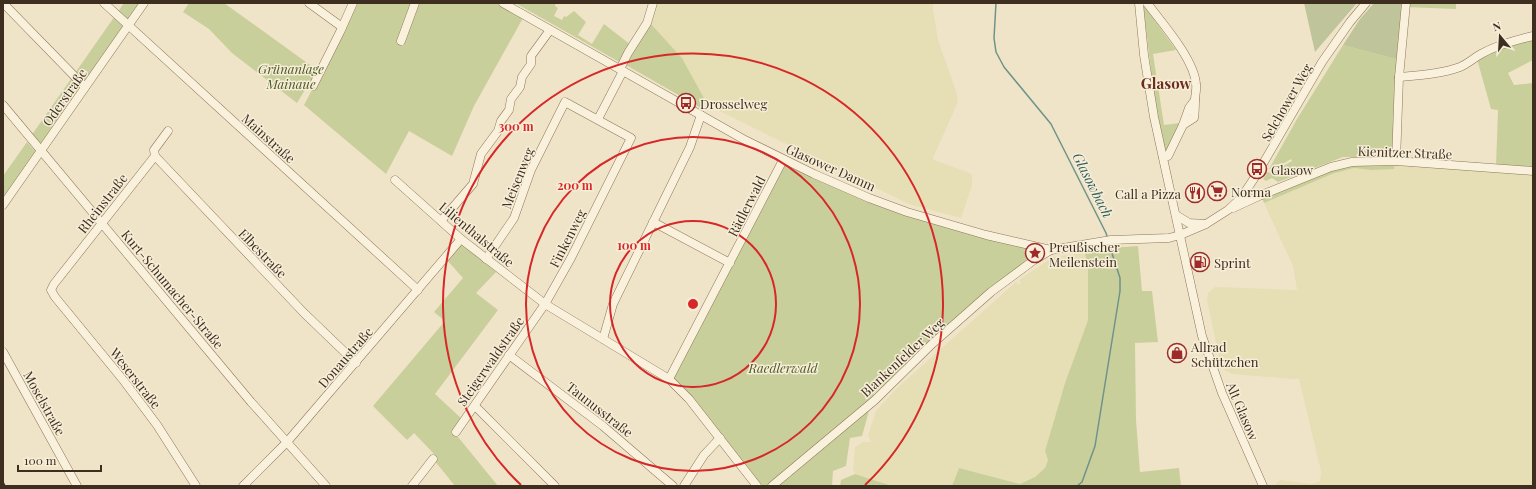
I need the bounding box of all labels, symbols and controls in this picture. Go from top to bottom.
north arrow [1480,16,1520,56]
text: N [1491,18,1503,34]
park label: Grünanlage Mainaue [258,60,324,92]
street label: Selchower Weg [1257,60,1315,144]
street label: Oderstraße [38,65,90,129]
district label: Glasow [1141,73,1191,93]
bus stop icon: Drosselweg [675,92,697,114]
place label: Drosselweg [700,95,767,112]
street label: Mainstraße [239,110,300,167]
text: 300 m [499,118,534,134]
street label: Glasower Damm [784,140,879,195]
street label: Kienitzer Straße [1357,142,1453,162]
street label: Meisenweg [497,145,537,211]
water label: Glasowbach [1068,149,1118,221]
bus stop icon: Glasow [1246,158,1268,180]
place label: Glasow [1271,161,1313,178]
street label: Rheinstraße [73,169,131,236]
street label: Rädlerwald [723,172,769,239]
text: 200 m [557,177,593,193]
supermarket icon: Norma [1206,180,1228,202]
restaurant icon: Call a Pizza [1184,182,1206,204]
place label: Norma [1231,183,1271,200]
place label: Call a Pizza [1115,185,1182,202]
street label: Lilienthalstraße [436,198,518,271]
street label: Finkenweg [545,206,589,270]
street label: Elbestraße [235,225,291,282]
street label: Kurt-Schumacher-Straße [118,226,228,352]
text: 100 m [617,237,651,253]
place label: Preußischer Meilenstein [1049,238,1120,270]
place icon: Preußischer Meilenstein [1024,242,1046,264]
fuel station icon: Sprint [1189,251,1211,273]
place label: Sprint [1214,254,1251,271]
centre of rings [686,297,700,311]
street label: Steigerwaldstraße [453,313,527,409]
street label: Blankenfelder Weg [857,314,947,400]
street label: Donaustraße [314,323,376,391]
place label: Allrad Schützchen [1190,338,1259,370]
shop icon: Allrad Schützchen [1166,342,1188,364]
street label: Weserstraße [106,343,165,412]
park label: Raedlerwald [747,359,819,376]
street label: Moselstraße [20,368,70,439]
street label: Taunusstraße [563,378,637,441]
street label: Alt Glasow [1223,378,1263,443]
scale bar [18,447,101,473]
text: 100 m [24,452,57,468]

